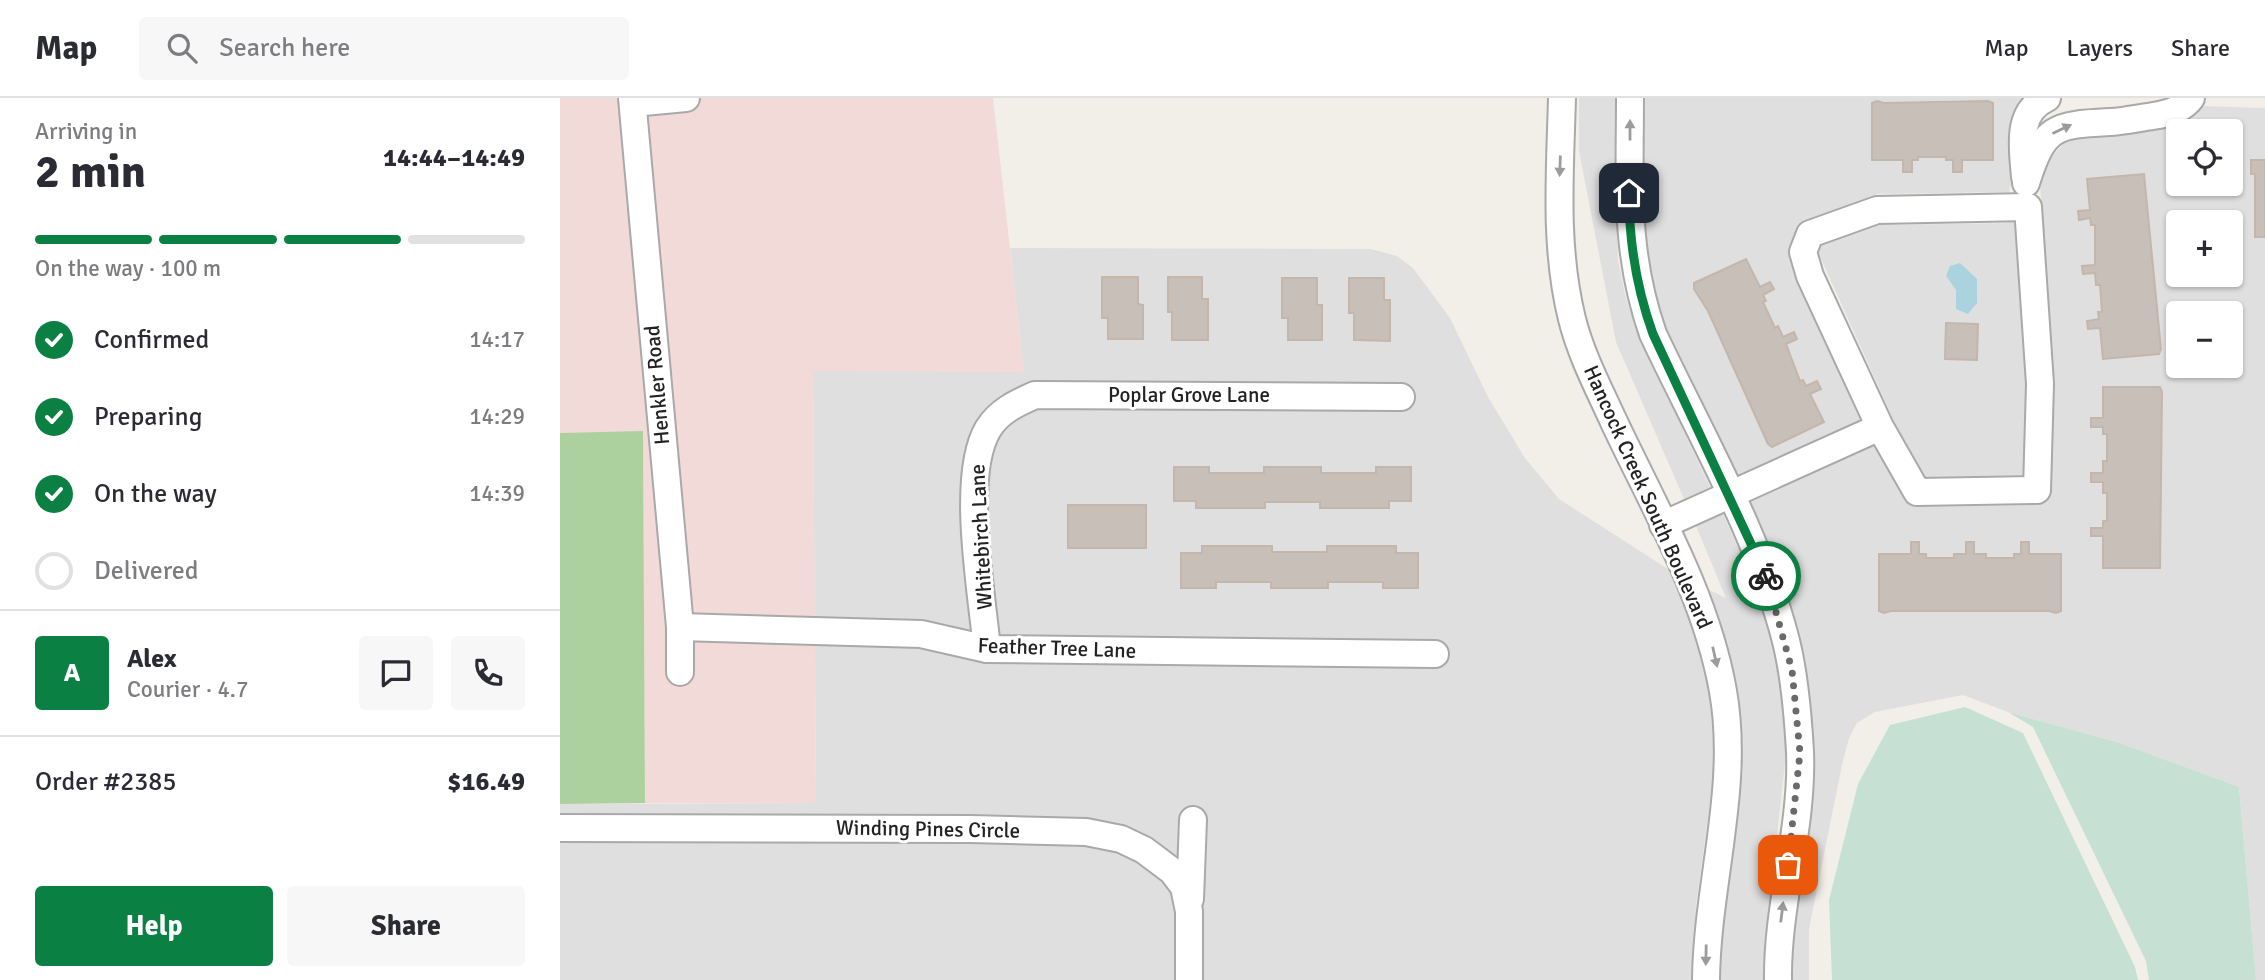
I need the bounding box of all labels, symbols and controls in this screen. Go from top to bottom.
search box [139,17,629,80]
text: Map [35,28,97,69]
icon: search [163,29,201,67]
text: Search here [219,32,350,64]
text: Map [1984,33,2029,63]
text: Layers [2067,33,2133,63]
text: Share [2171,33,2230,63]
text: Arriving in [35,117,137,146]
one-way arrow [1624,119,1636,141]
map controls [2166,119,2243,378]
button: locate [2166,119,2243,196]
one-way arrow [2052,123,2072,135]
text: 14:44–14:49 [383,142,525,174]
text: 2 min [35,144,146,200]
one-way arrow [1554,155,1566,177]
pin [1599,163,1659,223]
icon: home [1610,174,1648,212]
button: + [2166,210,2243,287]
text: On the way · 100 m [35,254,221,283]
button: − [2166,301,2243,378]
icon: check [35,321,73,359]
text: Confirmed [94,324,209,356]
street label: Henkler Road [639,324,675,446]
text: 14:17 [469,325,525,354]
street label: Hancock Creek South Boulevard [1578,361,1718,633]
street label: Poplar Grove Lane [1108,382,1270,408]
icon: check [35,398,73,436]
text: Preparing [94,401,202,433]
text: 14:29 [469,402,525,431]
street label: Whitebirch Lane [964,463,998,611]
icon: check [35,475,73,513]
text: On the way [94,478,217,510]
text: 14:39 [469,479,525,508]
courier [1731,541,1801,611]
text: Delivered [94,555,199,587]
icon: bike [1747,557,1785,595]
street label: Feather Tree Lane [977,632,1137,664]
button: chat [359,636,433,710]
button: phone [451,636,525,710]
text: Alex [127,643,177,675]
one-way arrow [1710,646,1721,668]
text: A [64,657,80,689]
text: Courier · 4.7 [127,675,248,704]
text: Order #2385 [35,766,176,798]
text: $16.49 [447,766,525,798]
street label: Winding Pines Circle [836,814,1020,844]
pin [1758,835,1818,895]
icon: bag [1769,846,1807,884]
button: Help [35,886,273,966]
button: Share [287,886,525,966]
one-way arrow [1777,901,1788,923]
one-way arrow [1700,945,1712,967]

